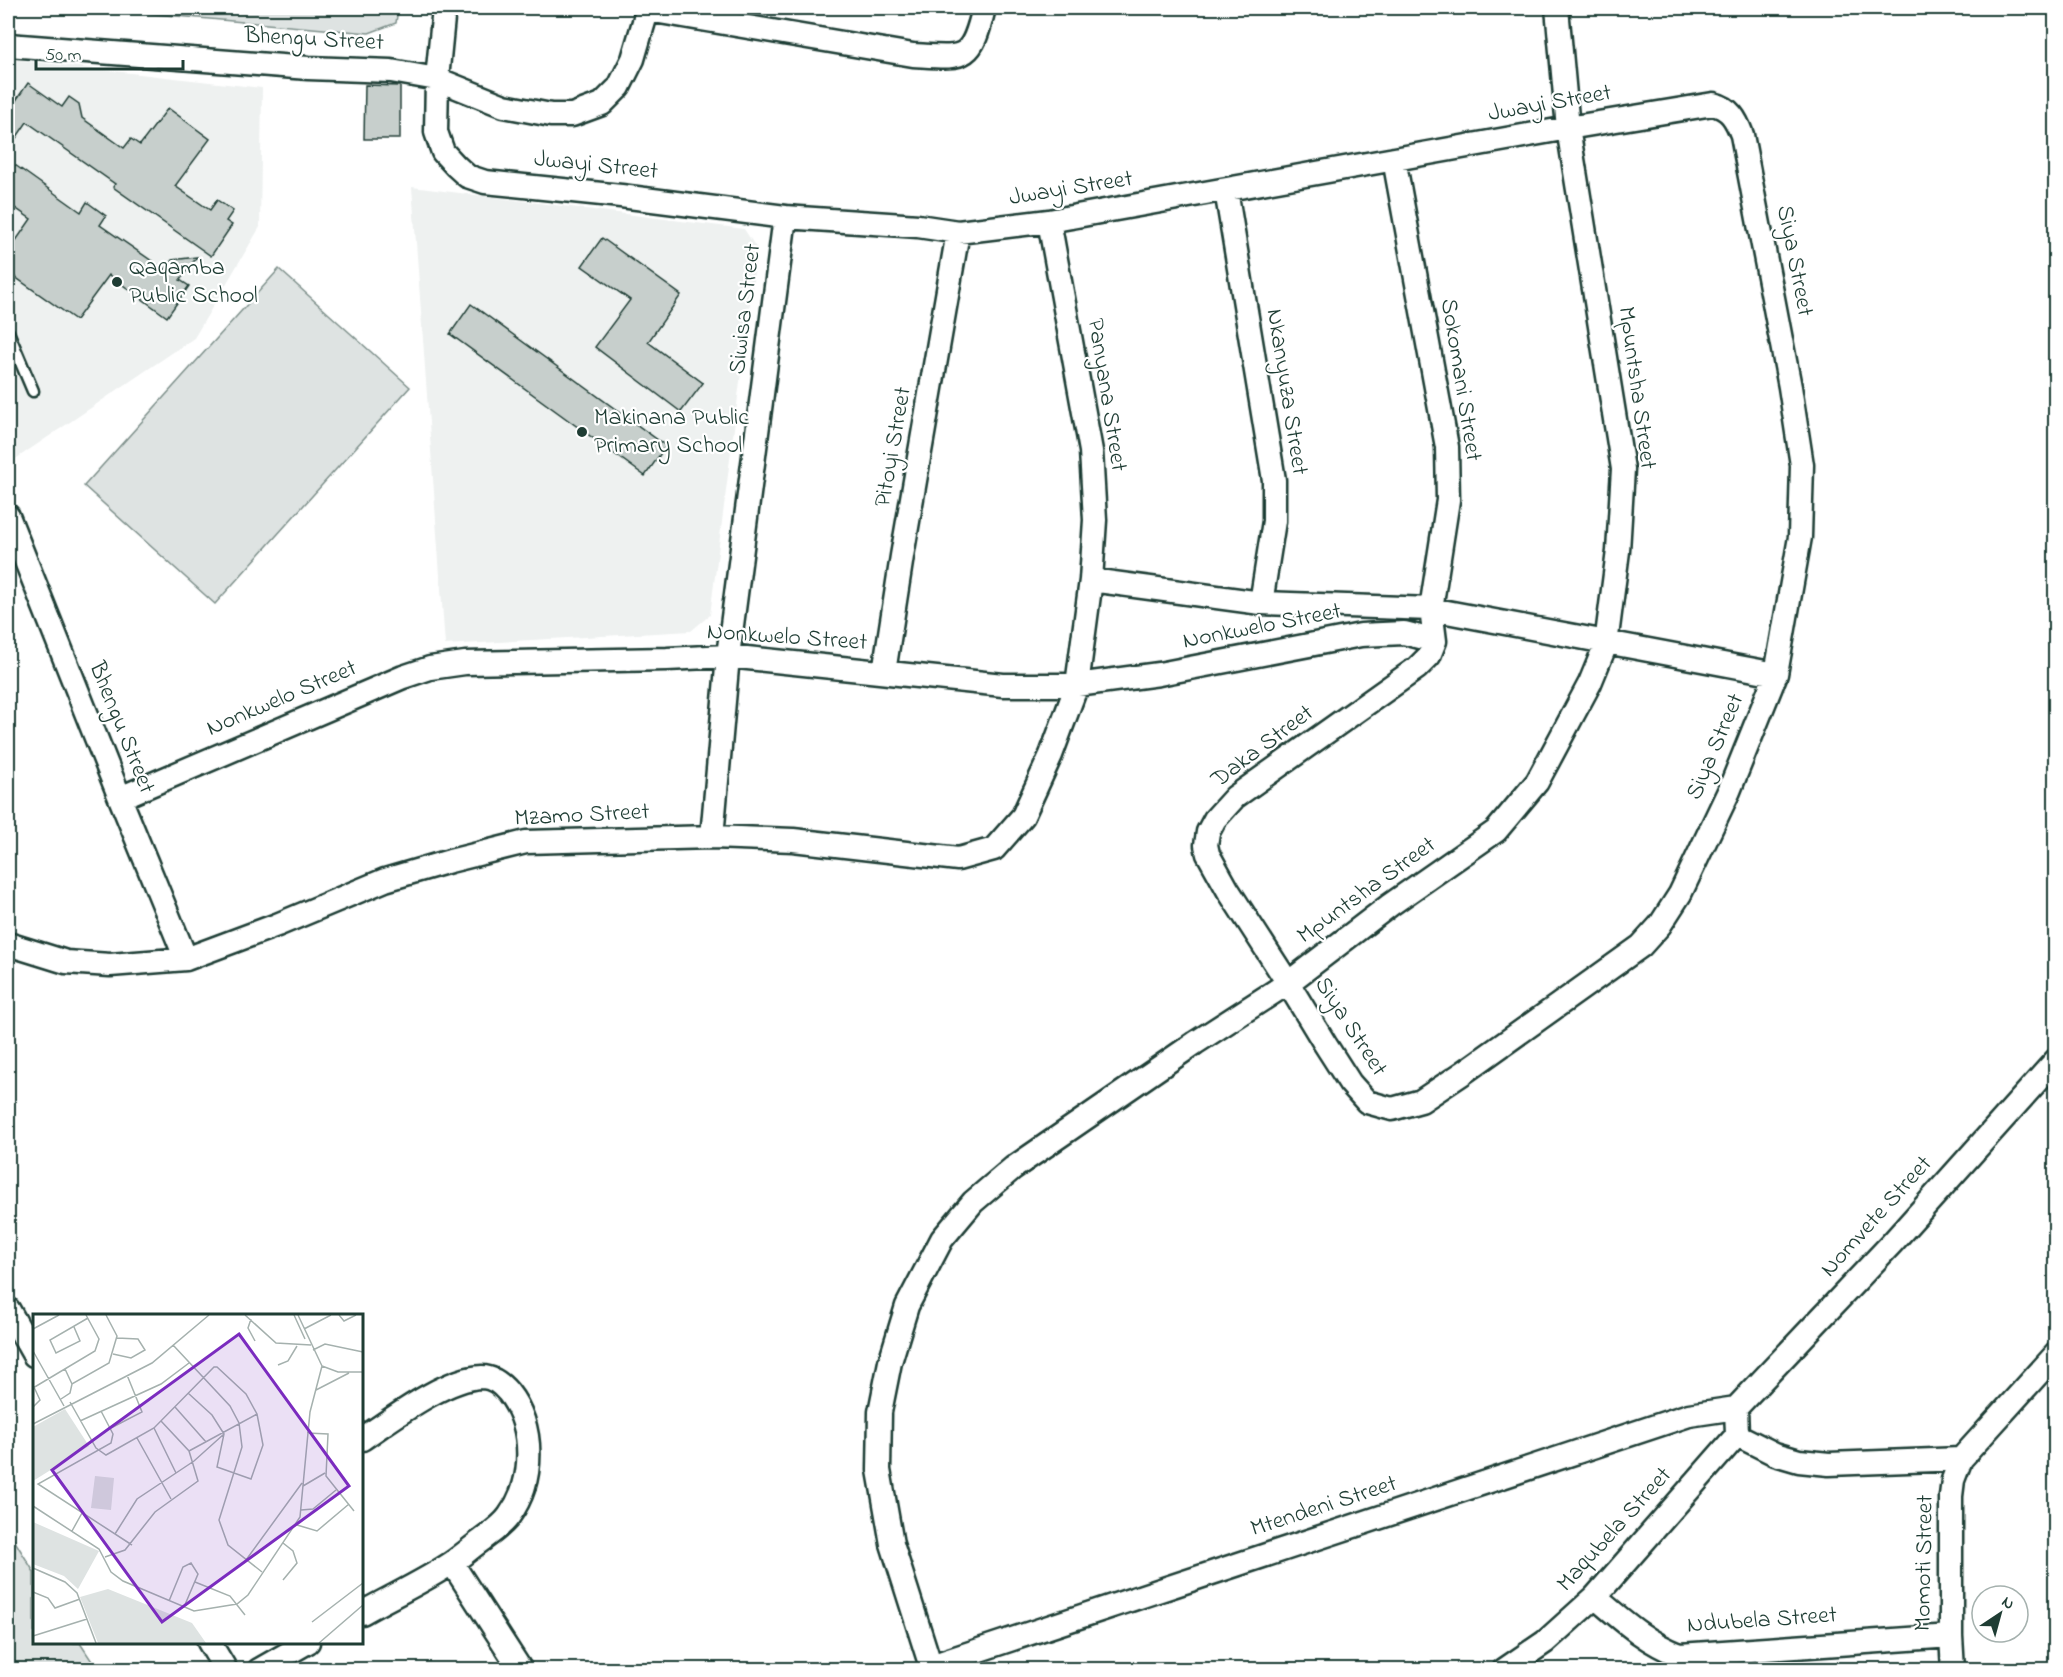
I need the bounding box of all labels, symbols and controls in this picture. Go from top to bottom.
street label: Bhengu Street [242,19,385,61]
scale bar [36,33,183,71]
text: 50 m [45,43,82,69]
street label: Jwayi Street [1486,76,1615,133]
street label: Jwayi Street [532,142,660,191]
street label: Jwayi Street [1007,162,1135,217]
street label: Siya Street [1765,202,1822,320]
street label: Siwisa Street [721,242,771,376]
place label: Qaqamba Public School [129,251,258,314]
marker: Qaqamba Public School [110,275,124,289]
street label: Sokomani Street [1430,296,1490,464]
street label: Mpuntsha Street [1607,304,1665,472]
street label: Nkanyuza Street [1255,306,1316,478]
street label: Panyana Street [1076,316,1135,474]
street label: Pitoyi Street [866,384,923,510]
place label: Makinana Public Primary School [594,401,749,465]
marker: Makinana Public Primary School [575,425,589,439]
street label: Nonkwelo Street [1180,595,1344,659]
street label: Nonkwelo Street [706,615,868,661]
street label: Nonkwelo Street [201,652,363,746]
street label: Bhengu Street [78,656,163,799]
street label: Siya Street [1678,688,1755,806]
street label: Daka Street [1204,697,1322,798]
street label: Mzamo Street [514,795,650,837]
street label: Mpuntsha Street [1290,829,1444,953]
street label: Siya Street [1304,970,1395,1084]
street label: Nomvete Street [1813,1148,1941,1286]
inset map [33,1314,363,1644]
street label: Maqubela Street [1549,1460,1681,1600]
street label: Mtendeni Street [1246,1467,1402,1547]
street label: Momoti Street [1906,1494,1944,1632]
north arrow [1970,1584,2030,1644]
text: N [1996,1591,2019,1616]
street label: Ndubela Street [1686,1598,1838,1644]

